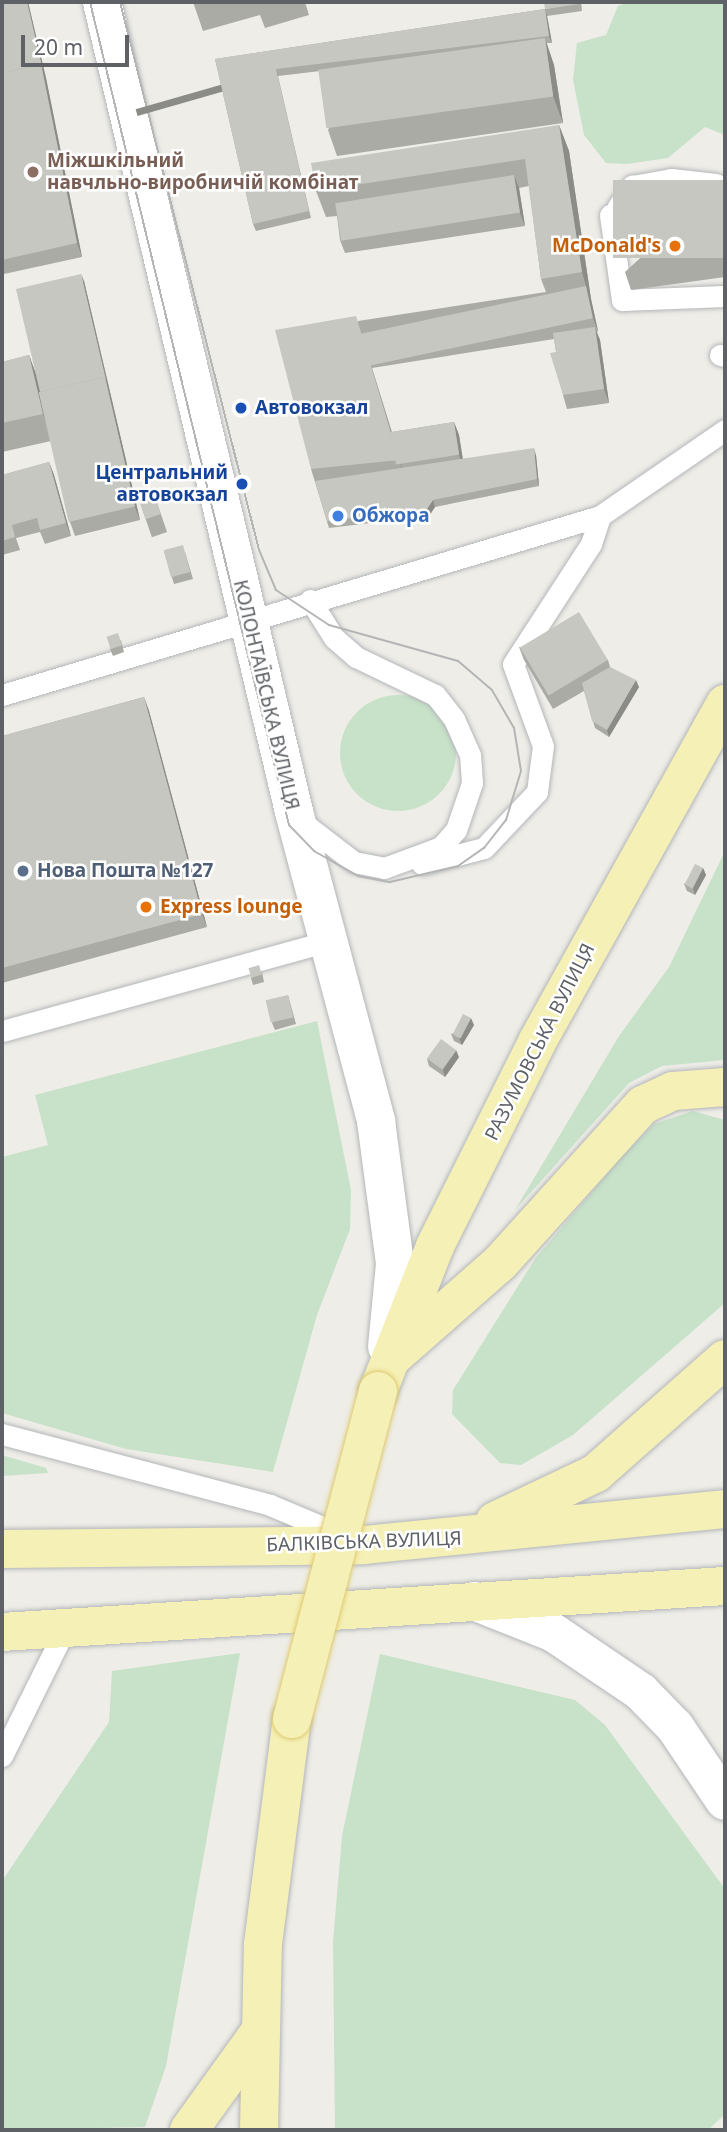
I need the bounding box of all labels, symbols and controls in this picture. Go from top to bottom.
scale bar [24,21,133,65]
text: 20 m [34,33,83,61]
place label: Міжшкільний навчльно-виробничій комбінат [47,150,358,194]
marker: Міжшкільний навчльно-виробничій комбінат [25,164,41,180]
place label: McDonald's [552,235,661,257]
marker: McDonald's [667,238,683,254]
place label: Автовокзал [255,397,368,419]
marker: Автовокзал [233,400,249,416]
place label: Центральний автовокзал [96,462,228,506]
marker: Центральний автовокзал [234,476,250,492]
place label: Обжора [352,505,430,527]
marker: Обжора [330,508,346,524]
street label: КОЛОНТАЇВСЬКА ВУЛИЦЯ [228,578,304,812]
place label: Нова Пошта №127 [37,860,213,882]
marker: Нова Пошта №127 [15,863,31,879]
place label: Express lounge [160,896,303,918]
marker: Express lounge [138,899,154,915]
street label: РАЗУМОВСЬКА ВУЛИЦЯ [480,940,600,1144]
street label: БАЛКІВСЬКА ВУЛИЦЯ [266,1527,462,1557]

